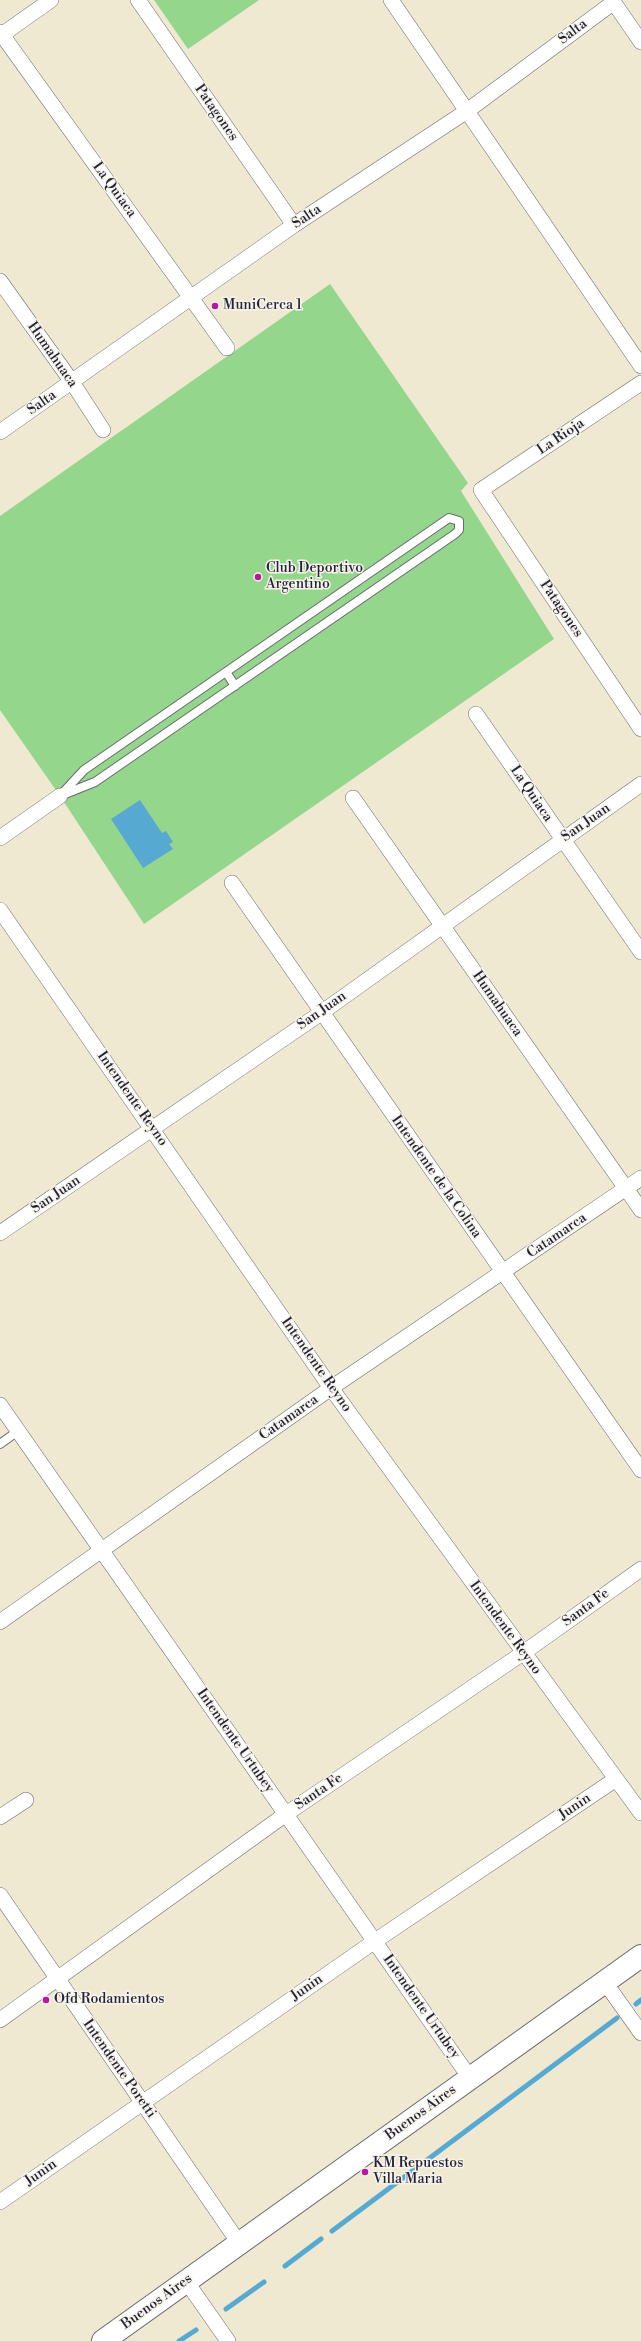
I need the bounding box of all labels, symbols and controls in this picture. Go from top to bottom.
street label: Salta [555,16,591,48]
street label: Patagones [191,82,241,144]
street label: La Quiaca [88,159,140,221]
street label: Salta [289,201,325,233]
place label: MuniCerca 1 [223,298,302,314]
marker: MuniCerca 1 [210,301,220,311]
street label: Humahuaca [23,319,81,391]
street label: Salta [24,387,60,419]
street label: La Rioja [534,415,588,459]
place label: Club Deportivo Argentino [266,561,363,594]
marker: Club Deportivo Argentino [253,572,263,582]
street label: Patagones [536,577,586,641]
street label: La Quiaca [506,763,556,825]
street label: San Juan [558,800,614,846]
street label: Humahuaca [468,968,526,1040]
street label: San Juan [294,988,350,1034]
street label: Intendente Reyno [93,1048,171,1150]
street label: Intendente de la Colina [387,1112,485,1242]
street label: San Juan [28,1172,84,1218]
street label: Catamarca [524,1210,590,1262]
street label: Intendente Reyno [277,1314,355,1416]
street label: Catamarca [256,1392,322,1444]
street label: Intendente Reyno [465,1578,545,1678]
street label: Santa Fe [559,1585,613,1631]
street label: Intendente Urtubey [193,1686,277,1796]
street label: Santa Fe [292,1770,346,1814]
street label: Junin [556,1790,594,1824]
street label: Intendente Urtubey [379,1952,463,2062]
street label: Junin [288,1971,326,2005]
place label: Ofd Rodamientos [54,1992,164,2008]
marker: Ofd Rodamientos [41,1995,51,2005]
street label: Intendente Poretti [79,2017,159,2121]
street label: Buenos Aires [382,2082,460,2144]
street label: Junin [22,2156,60,2190]
place label: KM Repuestos Villa Maria [373,2156,463,2188]
marker: KM Repuestos Villa Maria [360,2167,370,2177]
street label: Buenos Aires [118,2271,196,2333]

